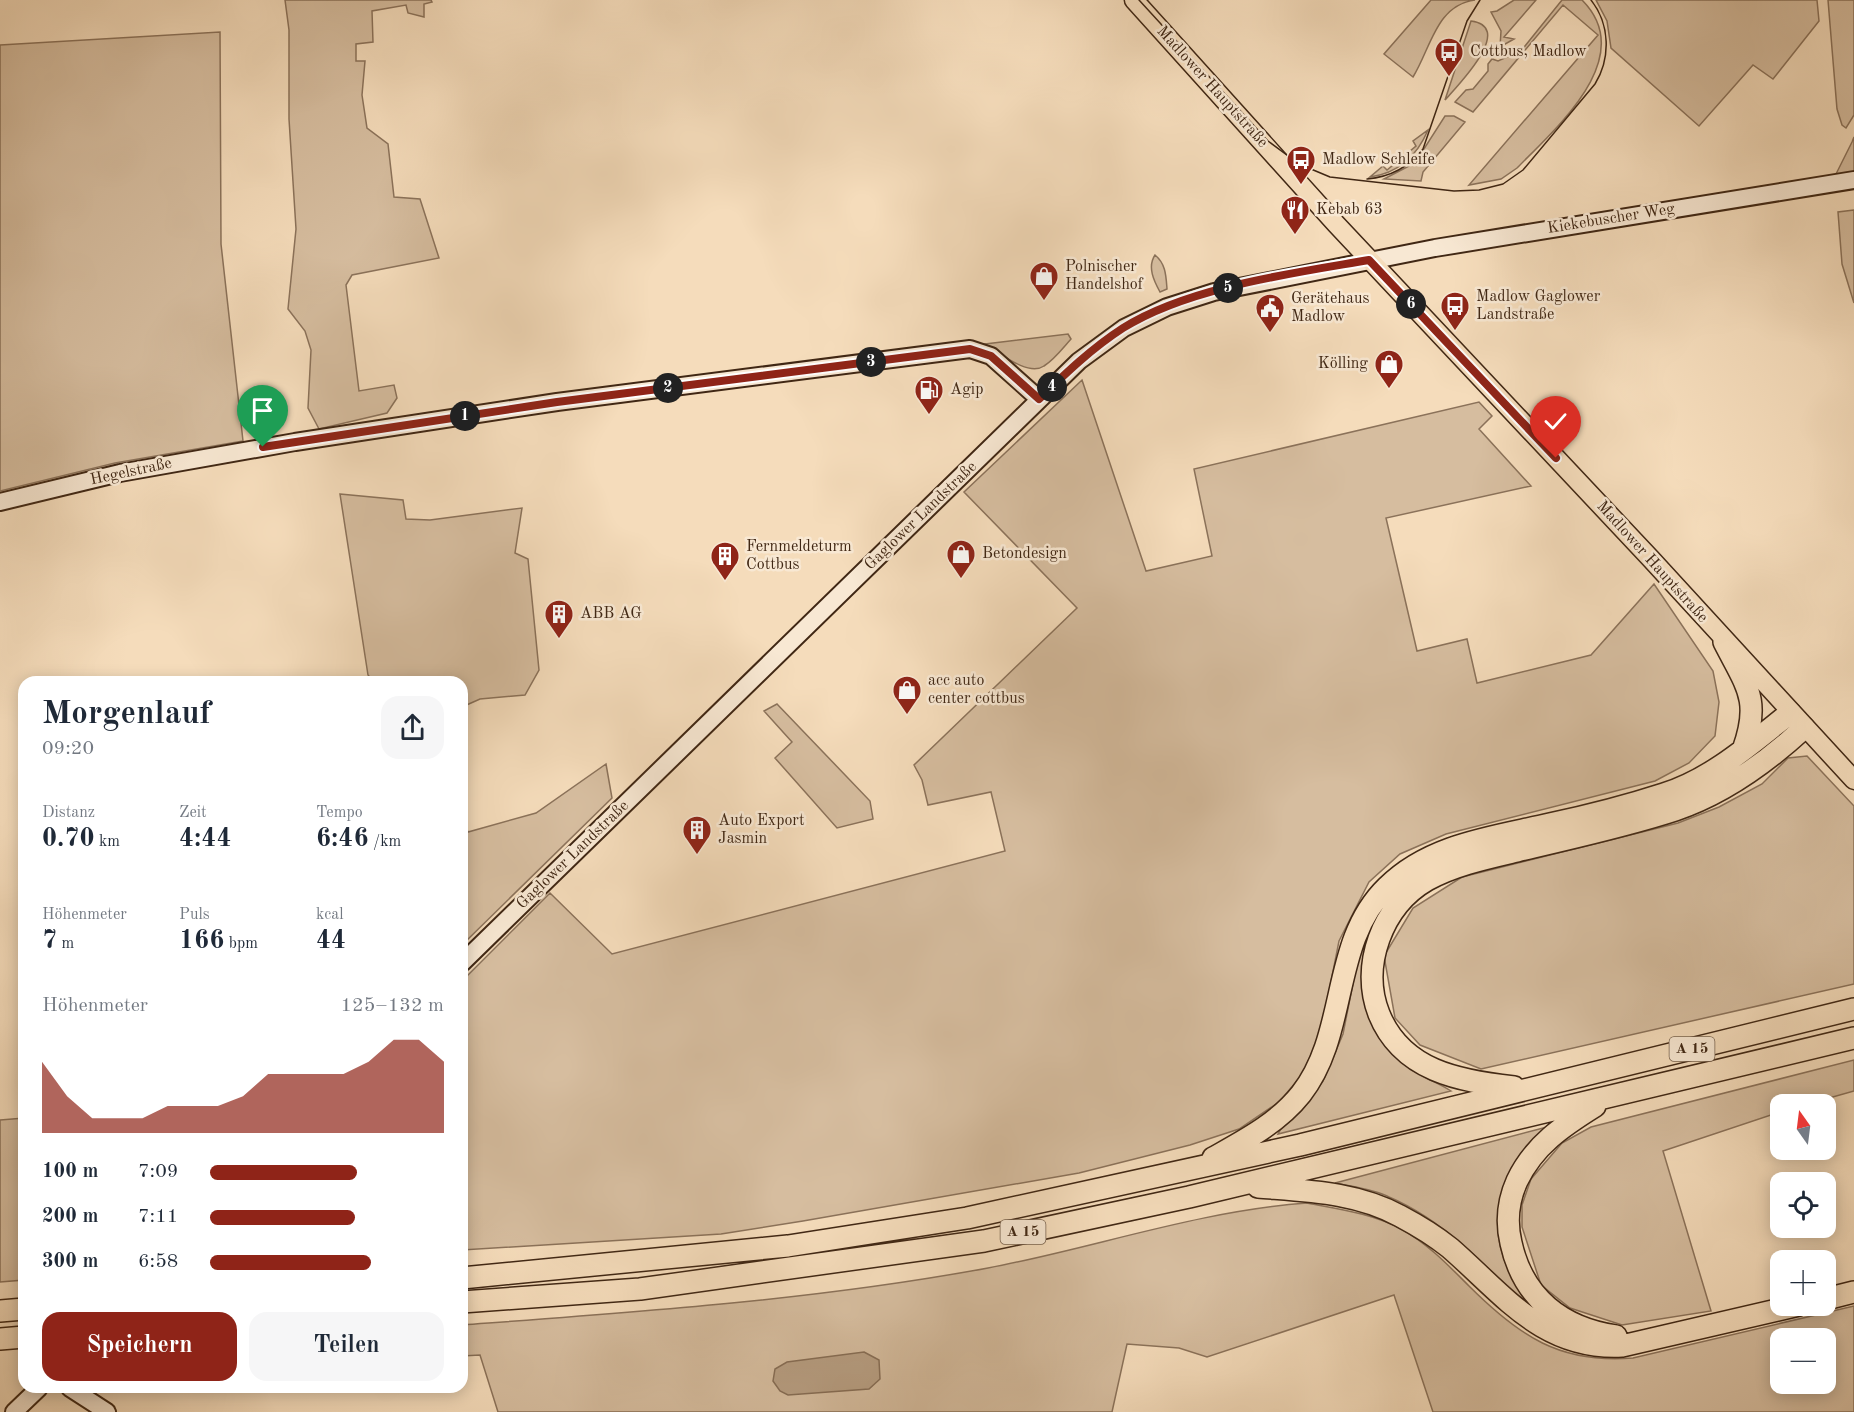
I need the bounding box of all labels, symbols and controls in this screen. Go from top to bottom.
street label: Madlower Hauptstraße [1153,23,1271,151]
bus stop icon: Cottbus, Madlow [1433,36,1465,78]
place label: Cottbus, Madlow [1470,44,1587,60]
bus stop icon: Madlow Schleife [1285,144,1317,186]
place label: Madlow Schleife [1322,152,1435,168]
restaurant icon: Kebab 63 [1279,194,1311,236]
street label: Kiekebuscher Weg [1546,201,1676,237]
place label: Kebab 63 [1316,202,1383,218]
place label: Polnischer Handelshof [1065,259,1144,293]
shop icon: Polnischer Handelshof [1028,260,1060,302]
pin: 5 [1213,273,1243,303]
text: 5 [1223,280,1233,296]
pin: 6 [1396,289,1426,319]
place label: Madlow Gaglower Landstraße [1476,289,1601,323]
bus stop icon: Madlow Gaglower Landstraße [1439,290,1471,332]
place label: Gerätehaus Madlow [1291,291,1369,325]
public building icon: Gerätehaus Madlow [1254,292,1286,334]
text: 6 [1406,296,1416,312]
pin: 3 [856,347,886,377]
shop icon: Kölling [1373,348,1405,390]
text: 3 [866,354,876,370]
place label: Kölling [1318,356,1368,372]
pin: 4 [1037,372,1067,402]
pin: 2 [653,373,683,403]
fuel station icon: Agip [913,374,945,416]
text: 4 [1047,379,1057,395]
text: 2 [663,380,673,396]
place label: Agip [950,382,983,398]
pin [237,385,288,447]
icon: arrive [246,394,279,427]
pin [1530,396,1581,458]
pin: 1 [450,401,480,431]
icon: check [1539,405,1572,438]
text: 1 [460,408,470,424]
street label: Hegelstraße [89,456,173,488]
street label: Gaglower Landstraße [862,459,980,573]
street label: Madlower Hauptstraße [1593,498,1711,626]
shop icon: Betondesign [945,538,977,580]
place label: Fernmeldeturm Cottbus [746,539,852,573]
building icon: Fernmeldeturm Cottbus [709,540,741,582]
place label: Betondesign [982,546,1067,562]
building icon: ABB AG [543,598,575,640]
place label: ABB AG [580,606,642,622]
place label: acc auto center cottbus [928,673,1025,707]
shop icon: acc auto center cottbus [891,674,923,716]
button: share [381,696,444,759]
text: Morgenlauf [42,698,211,731]
text: 09:20 [42,739,94,759]
street label: Gaglower Landstraße [514,798,632,912]
text: Distanz [42,805,95,821]
text: Zeit [179,805,207,821]
text: Tempo [316,805,363,821]
place label: Auto Export Jasmin [718,813,805,847]
building icon: Auto Export Jasmin [681,814,713,856]
text: 0.70 [42,826,95,852]
text: 4:44 [179,826,232,852]
text: 6:46 [316,826,369,852]
text: km [95,834,120,850]
text: /km [369,834,401,850]
text: Höhenmeter [42,907,127,923]
text: Puls [179,907,210,923]
text: kcal [316,907,344,923]
text: 7 [42,928,57,954]
text: 166 [179,928,224,954]
text: 44 [316,928,346,954]
text: m [57,936,74,952]
text: bpm [224,936,258,952]
text: Höhenmeter [42,996,148,1016]
text: 125–132 m [341,996,444,1016]
road number: A 15 [1670,1037,1714,1061]
north arrow [1770,1094,1836,1160]
map controls [1770,1094,1836,1394]
text: 100 m [42,1162,98,1182]
text: 7:09 [138,1162,178,1182]
button: locate [1770,1172,1836,1238]
text: 200 m [42,1207,98,1227]
text: 7:11 [138,1207,178,1227]
road number: A 15 [1000,1220,1046,1244]
button: + [1770,1250,1836,1316]
text: 300 m [42,1252,98,1272]
text: 6:58 [138,1252,178,1272]
button: Speichern [42,1312,237,1381]
button: Teilen [249,1312,444,1381]
button: − [1770,1328,1836,1394]

